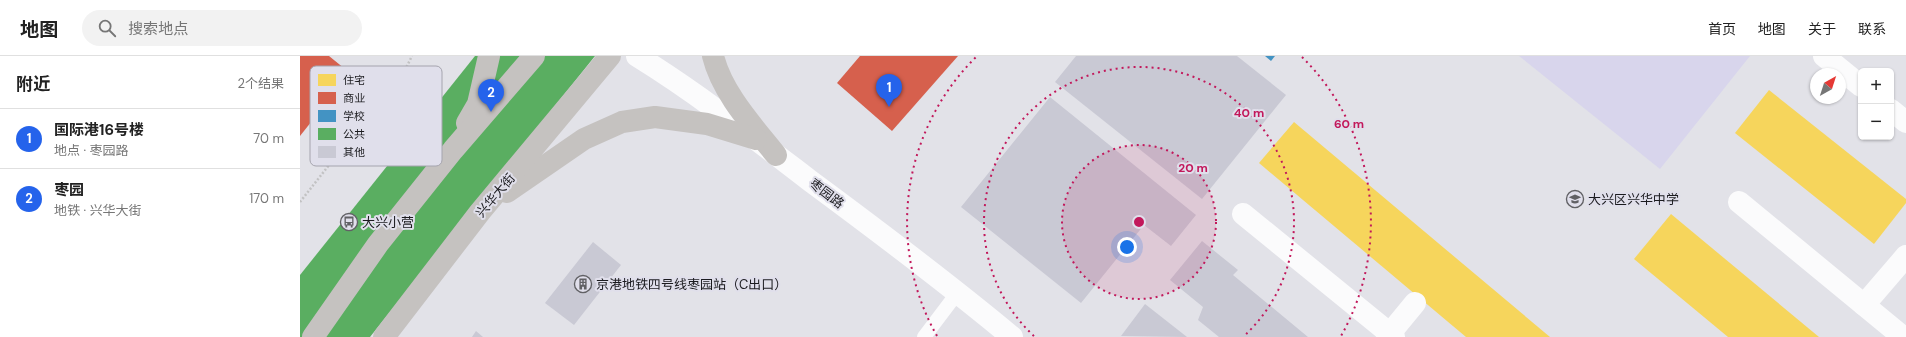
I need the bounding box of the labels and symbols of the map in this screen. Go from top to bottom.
legend [310,66,442,166]
north arrow [1810,68,1846,104]
text: 住宅 [343,73,365,87]
pin: 1 [876,74,902,107]
pin: 2 [478,79,504,112]
text: 商业 [343,91,365,105]
text: 40 m [1234,105,1264,121]
text: 学校 [343,109,365,123]
text: 60 m [1334,116,1364,132]
text: 公共 [343,127,365,141]
text: 其他 [343,145,365,159]
text: 20 m [1178,160,1208,176]
street label: 兴华大街 [472,170,519,221]
street label: 枣园路 [806,175,847,212]
school or university icon: 大兴区兴华中学 [1565,189,1585,209]
place label: 大兴区兴华中学 [1588,191,1679,208]
bus stop icon: 大兴小营 [339,212,359,232]
place label: 大兴小营 [362,214,414,231]
centre of rings [1132,215,1146,229]
your location [1117,237,1137,257]
building icon: 京港地铁四号线枣园站（C出口） [573,274,593,294]
place label: 京港地铁四号线枣园站（C出口） [596,276,787,293]

